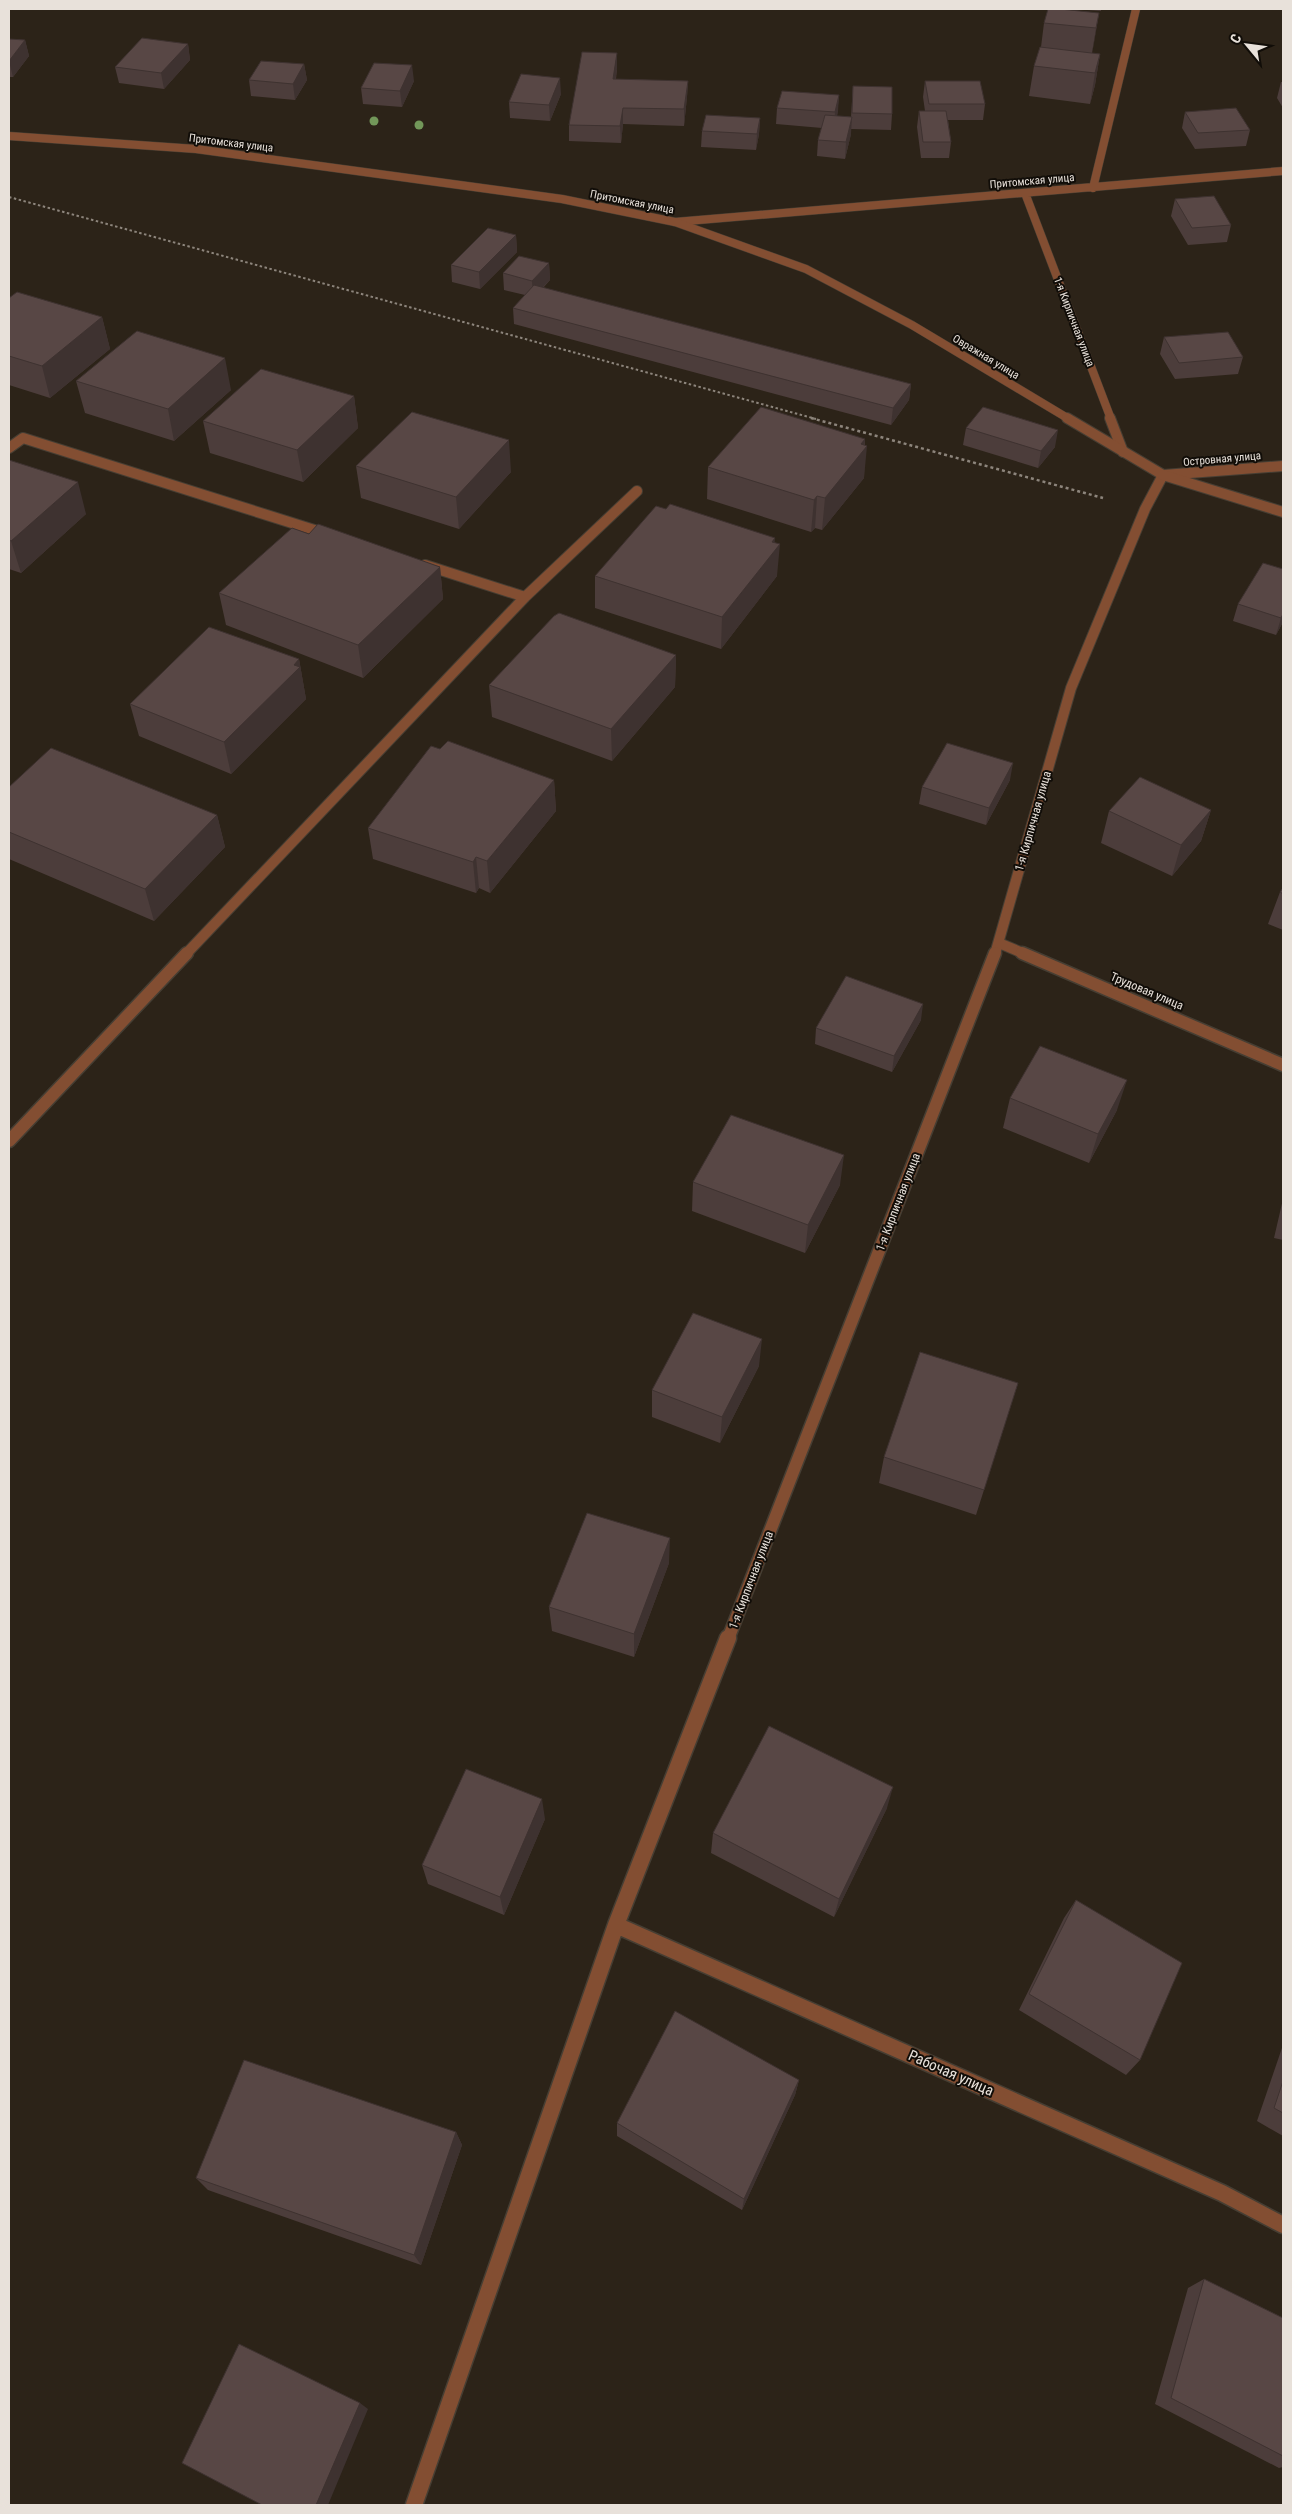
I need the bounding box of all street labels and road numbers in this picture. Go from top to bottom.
street label: Притомская улица [188,131,274,155]
street label: Притомская улица [989,171,1075,191]
street label: Притомская улица [589,188,675,216]
street label: 1-я Кирпичная улица [1051,275,1097,369]
street label: Овражная улица [950,332,1022,382]
street label: Островная улица [1182,449,1262,469]
street label: 1-я Кирпичная улица [1012,769,1054,873]
street label: Трудовая улица [1108,969,1186,1013]
street label: 1-я Кирпичная улица [873,1151,923,1253]
street label: 1-я Кирпичная улица [726,1529,776,1631]
street label: Рабочая улица [906,2046,996,2100]

